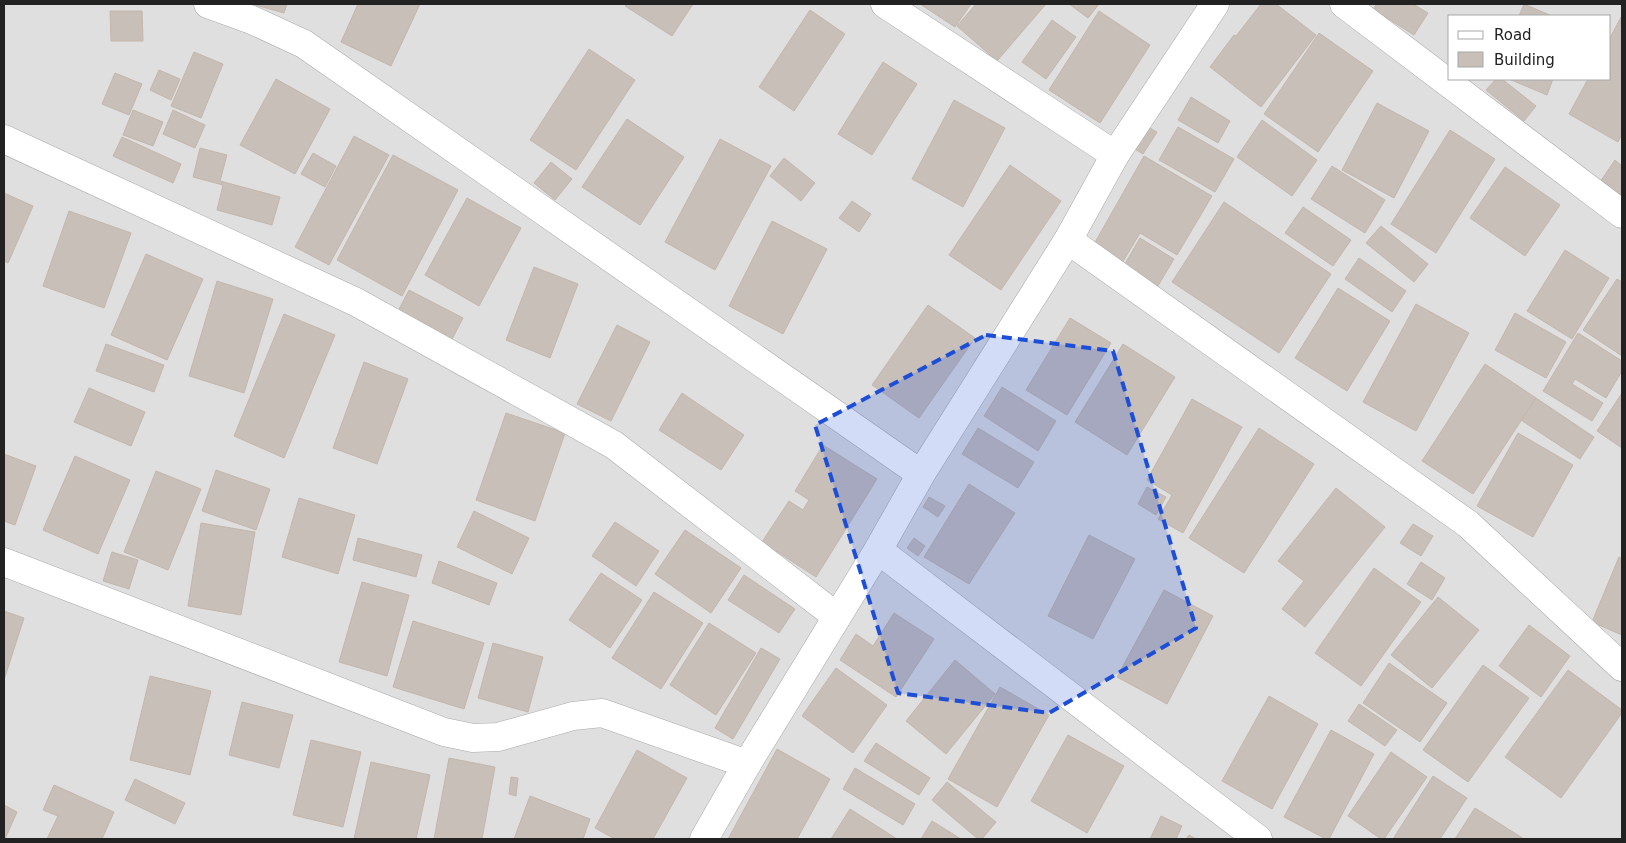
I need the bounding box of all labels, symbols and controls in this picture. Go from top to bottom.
legend [1448,15,1611,80]
text: Road [1494,26,1532,44]
text: Building [1494,51,1555,69]

